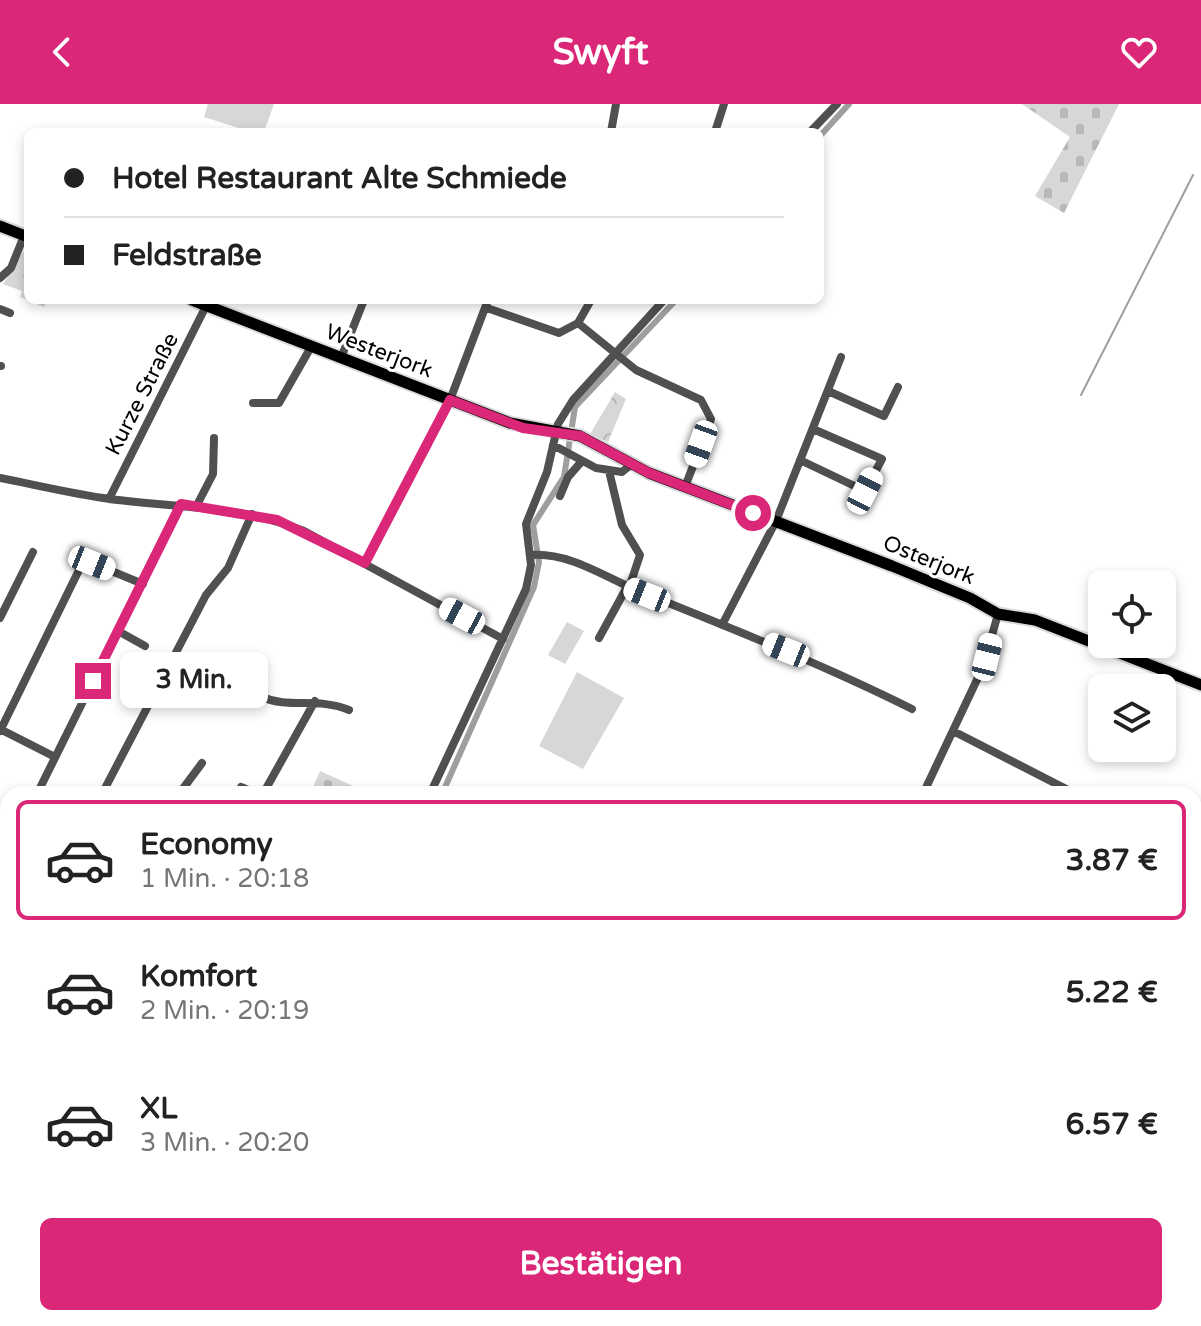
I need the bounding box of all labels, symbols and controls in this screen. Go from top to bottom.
icon: back [40,30,84,74]
icon: heart [1117,30,1161,74]
text: Swyft [552,31,649,74]
text: Hotel Restaurant Alte Schmiede [112,160,567,197]
text: Feldstraße [112,237,262,274]
street label: Westerjork [322,319,436,383]
street label: Kurze Straße [100,328,184,460]
car [682,417,720,471]
car [843,464,887,518]
route start [735,495,771,531]
street label: Osterjork [879,530,979,590]
car [65,543,119,583]
map controls [1088,570,1176,762]
button: locate [1088,570,1176,658]
car [620,575,674,615]
car [435,594,489,638]
car [759,630,813,670]
car [970,631,1004,683]
callout: 3 Min. [121,653,269,709]
route end [75,663,111,699]
text: 3 Min. [155,664,233,695]
button: layers [1088,674,1176,762]
icon: car [44,824,116,896]
text: Economy [140,826,273,863]
text: 3.87 € [1066,842,1158,879]
text: 1 Min. · 20:18 [140,863,309,894]
icon: car [44,956,116,1028]
text: Komfort [140,958,257,995]
text: 5.22 € [1066,974,1158,1011]
text: 2 Min. · 20:19 [140,995,309,1026]
icon: car [44,1088,116,1160]
text: XL [140,1090,177,1127]
text: 6.57 € [1065,1106,1158,1143]
text: 3 Min. · 20:20 [140,1127,309,1158]
button: Bestätigen [40,1218,1162,1310]

